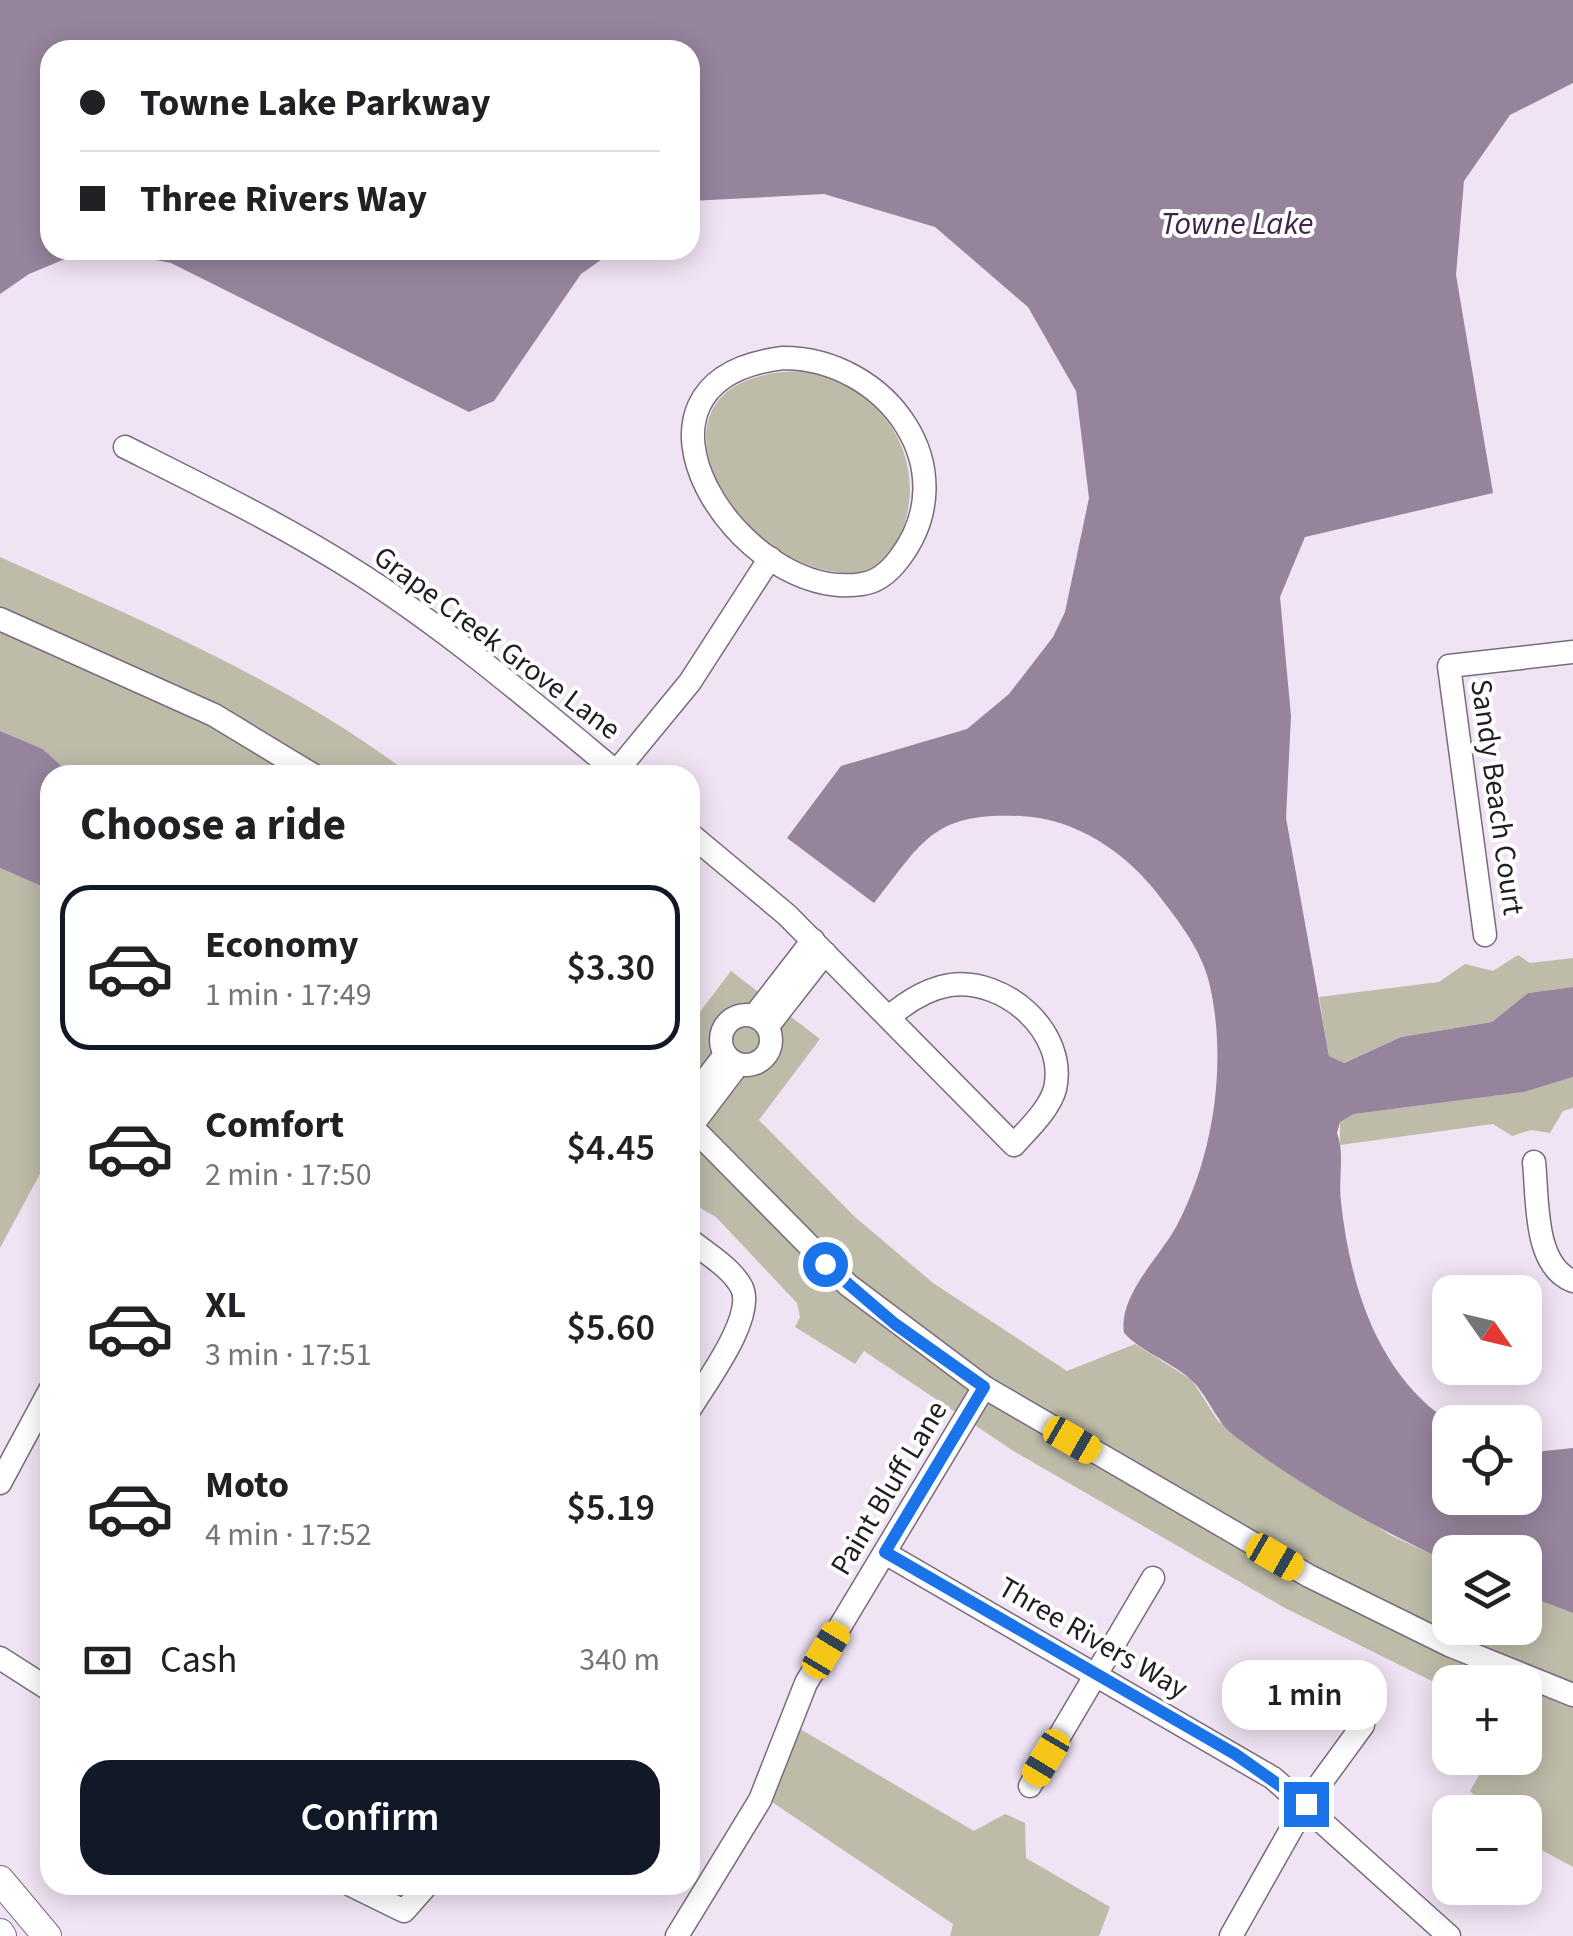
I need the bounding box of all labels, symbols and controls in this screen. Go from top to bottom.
text: Towne Lake Parkway [140,76,491,130]
text: Three Rivers Way [140,172,427,226]
water label: Towne Lake [1161,201,1313,247]
street label: Grape Creek Grove Lane [365,536,629,750]
street label: Sandy Beach Court [1459,676,1535,918]
text: Choose a ride [80,793,346,857]
text: Economy [205,918,358,972]
icon: car [85,923,175,1013]
text: $3.30 [567,941,655,995]
text: 1 min · 17:49 [205,972,372,1018]
text: Comfort [205,1098,344,1152]
icon: car [85,1103,175,1193]
text: $4.45 [567,1121,655,1175]
text: 2 min · 17:50 [205,1152,372,1198]
route start [803,1242,848,1287]
north arrow [1432,1275,1542,1385]
map controls [1432,1275,1542,1905]
text: XL [205,1278,246,1332]
icon: car [85,1283,175,1373]
text: $5.60 [567,1301,655,1355]
text: 3 min · 17:51 [205,1332,372,1378]
street label: Paint Bluff Lane [820,1393,958,1583]
button: locate [1432,1405,1542,1515]
car [1039,1412,1105,1468]
text: Moto [205,1458,289,1512]
icon: car [85,1463,175,1553]
text: $5.19 [567,1481,655,1535]
text: 4 min · 17:52 [205,1512,372,1558]
car [1242,1529,1308,1585]
button: layers [1432,1535,1542,1645]
street label: Three Rivers Way [990,1566,1196,1710]
car [798,1617,854,1683]
icon: cash [80,1633,135,1688]
text: Cash [160,1633,237,1687]
text: 340 m [579,1637,660,1683]
callout: 1 min [1224,1659,1388,1729]
button: + [1432,1665,1542,1775]
text: 1 min [1266,1672,1343,1718]
car [1018,1725,1074,1791]
button: Confirm [80,1760,660,1875]
route end [1284,1782,1329,1827]
button: − [1432,1795,1542,1905]

